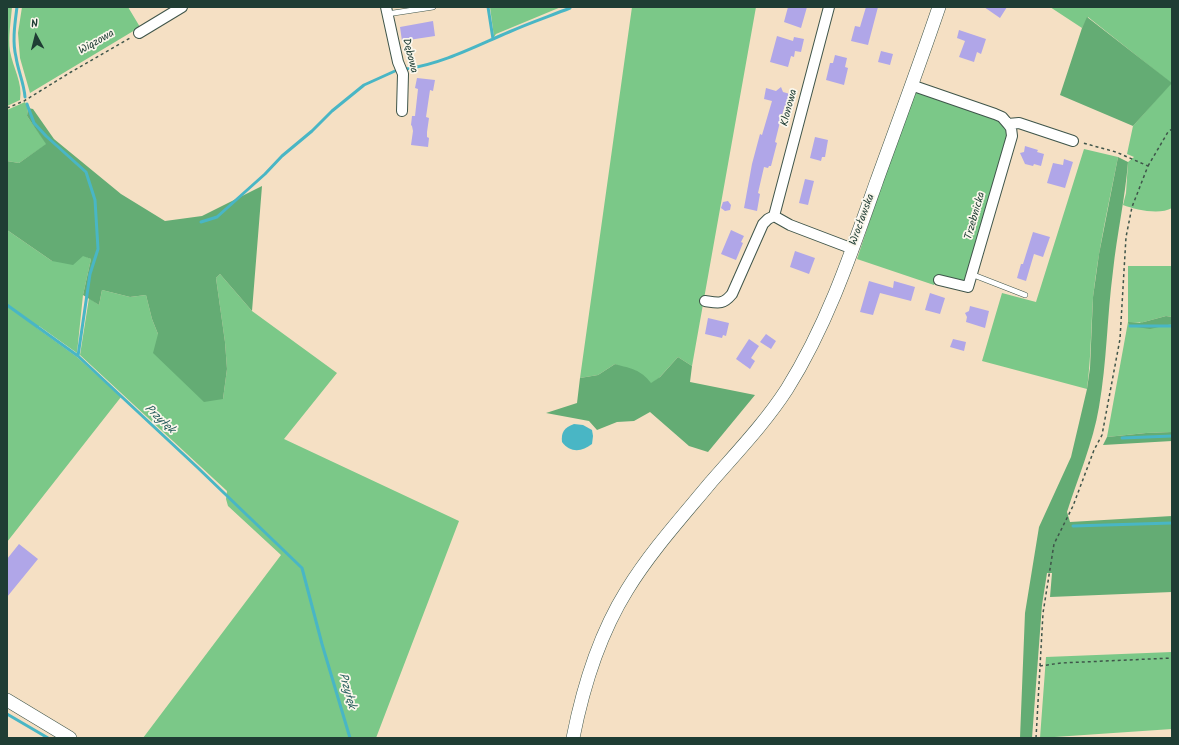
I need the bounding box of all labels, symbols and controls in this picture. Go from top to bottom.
text: N [30,15,39,33]
north arrow [16,16,56,56]
street label: Wiązowa [77,28,117,58]
street label: Dębowa [398,37,420,75]
street label: Klonowa [779,88,801,128]
street label: Trzebnicka [963,191,989,241]
street label: Wrocławska [848,193,878,247]
water label: Przyłęk [141,402,177,438]
water label: Przyłęk [334,671,358,711]

